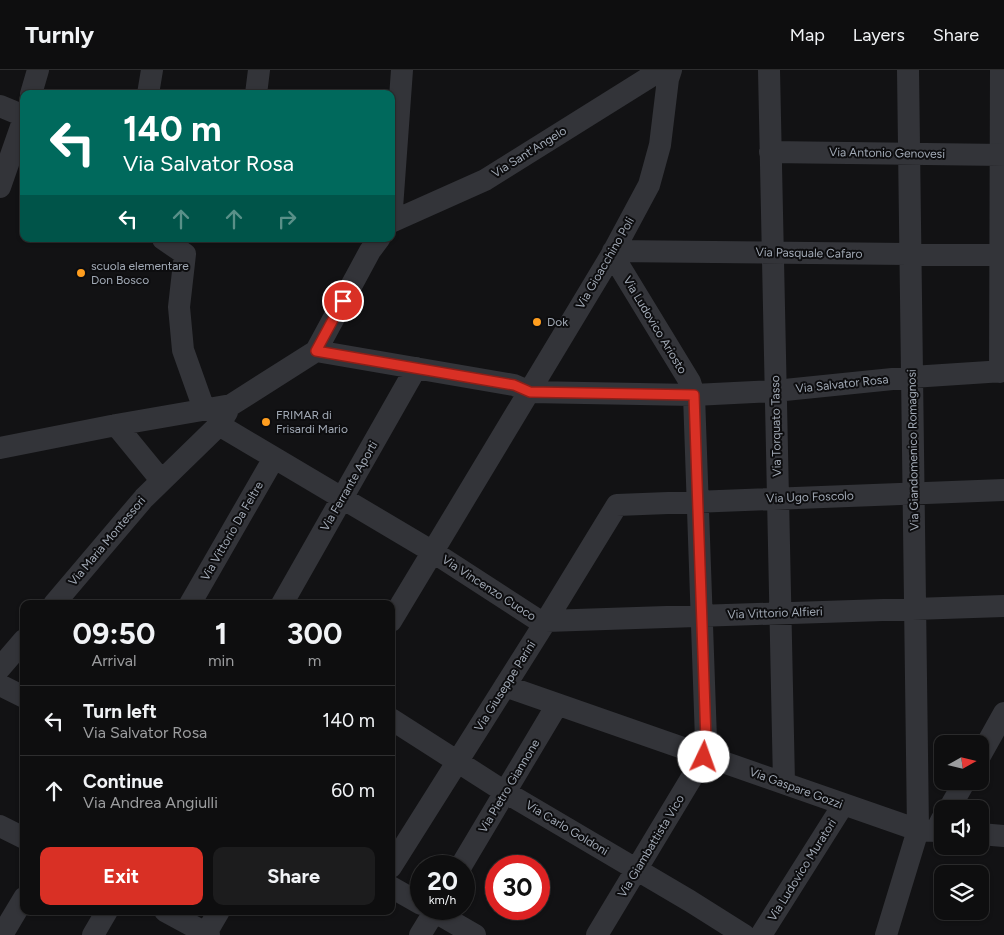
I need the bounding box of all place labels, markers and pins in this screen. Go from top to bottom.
place label: scuola elementare Don Bosco [91,259,189,287]
marker: scuola elementare Don Bosco [75,267,87,279]
pin [322,280,364,322]
place label: Dok [547,315,568,329]
marker: Dok [531,316,543,328]
place label: FRIMAR di Frisardi Mario [276,408,348,436]
marker: FRIMAR di Frisardi Mario [260,416,272,428]

